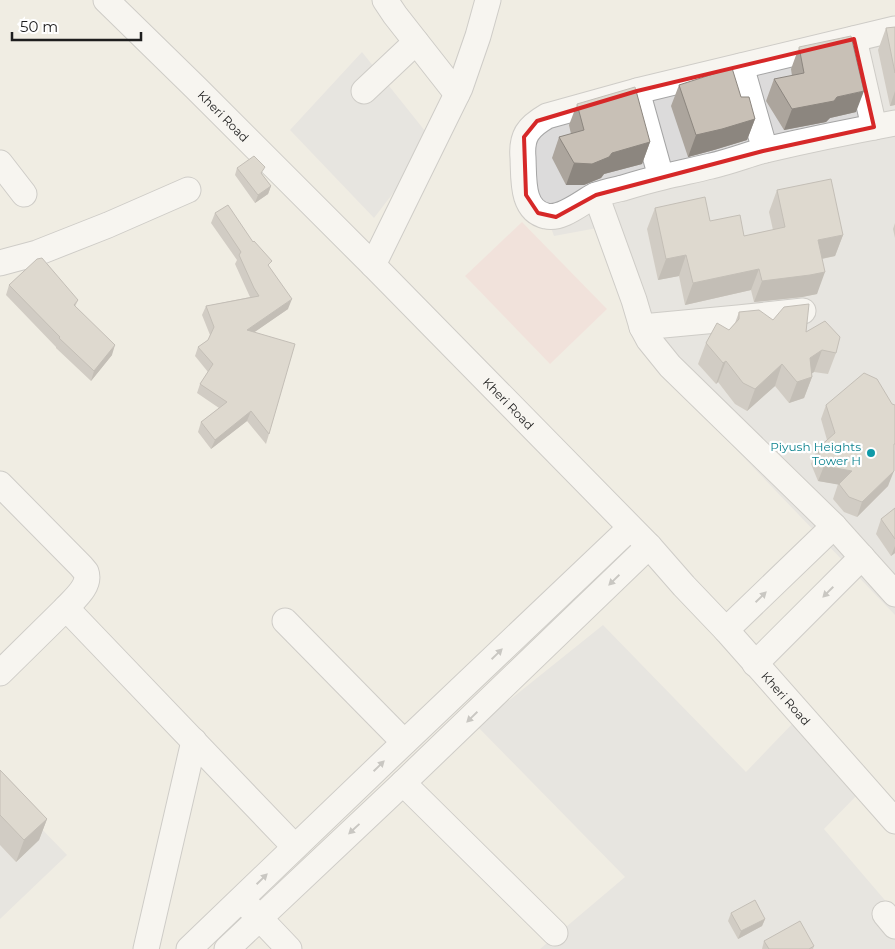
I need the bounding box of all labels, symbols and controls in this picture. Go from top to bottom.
scale bar [12,10,141,42]
text: 50 m [20,17,58,36]
street label: Kheri Road [195,87,252,144]
street label: Kheri Road [480,374,537,432]
place label: Piyush Heights Tower H [770,439,861,468]
marker: Piyush Heights Tower H [865,447,877,459]
one-way arrow [608,574,620,586]
one-way arrow [822,586,834,598]
one-way arrow [754,591,766,603]
one-way arrow [491,648,503,660]
street label: Kheri Road [759,668,814,728]
one-way arrow [466,711,478,723]
one-way arrow [373,760,385,772]
one-way arrow [348,823,360,835]
one-way arrow [256,873,268,885]

